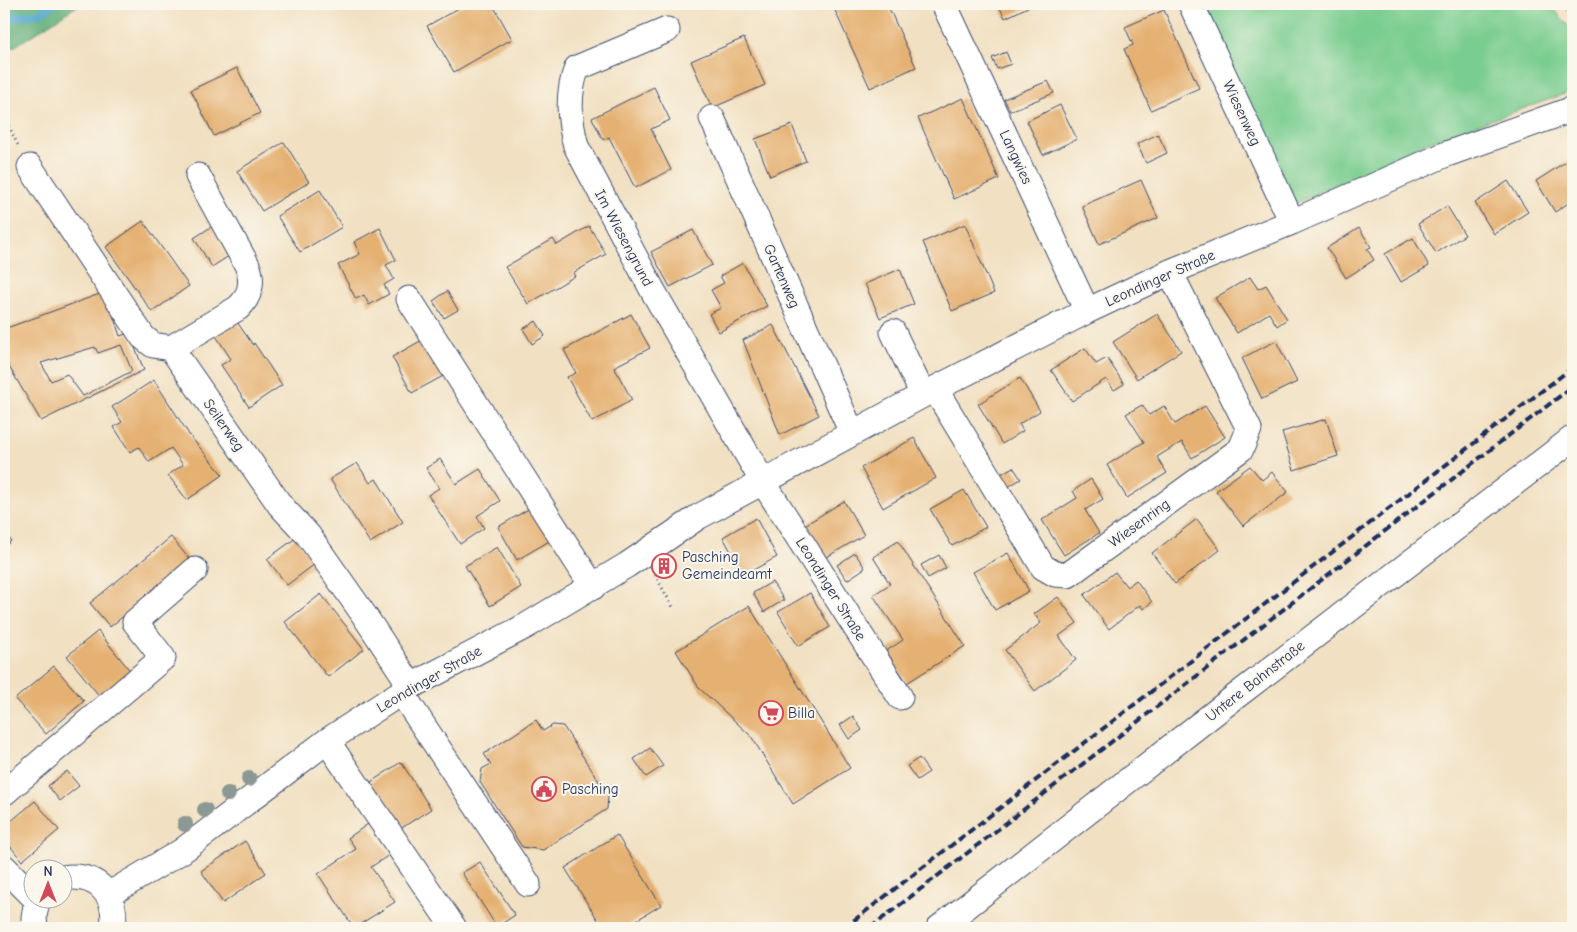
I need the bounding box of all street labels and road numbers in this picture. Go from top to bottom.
street label: Wiesenweg [1219,77,1265,149]
street label: Langwies [996,127,1036,187]
street label: Im Wiesengrund [591,187,657,289]
street label: Gartenweg [760,241,804,311]
street label: Leondinger Straße [1102,245,1218,310]
street label: Seilerweg [199,395,249,455]
street label: Wiesenring [1105,495,1173,551]
street label: Leondinger Straße [792,534,870,644]
street label: Untere Bahnstraße [1202,636,1309,725]
street label: Leondinger Straße [373,641,485,716]

